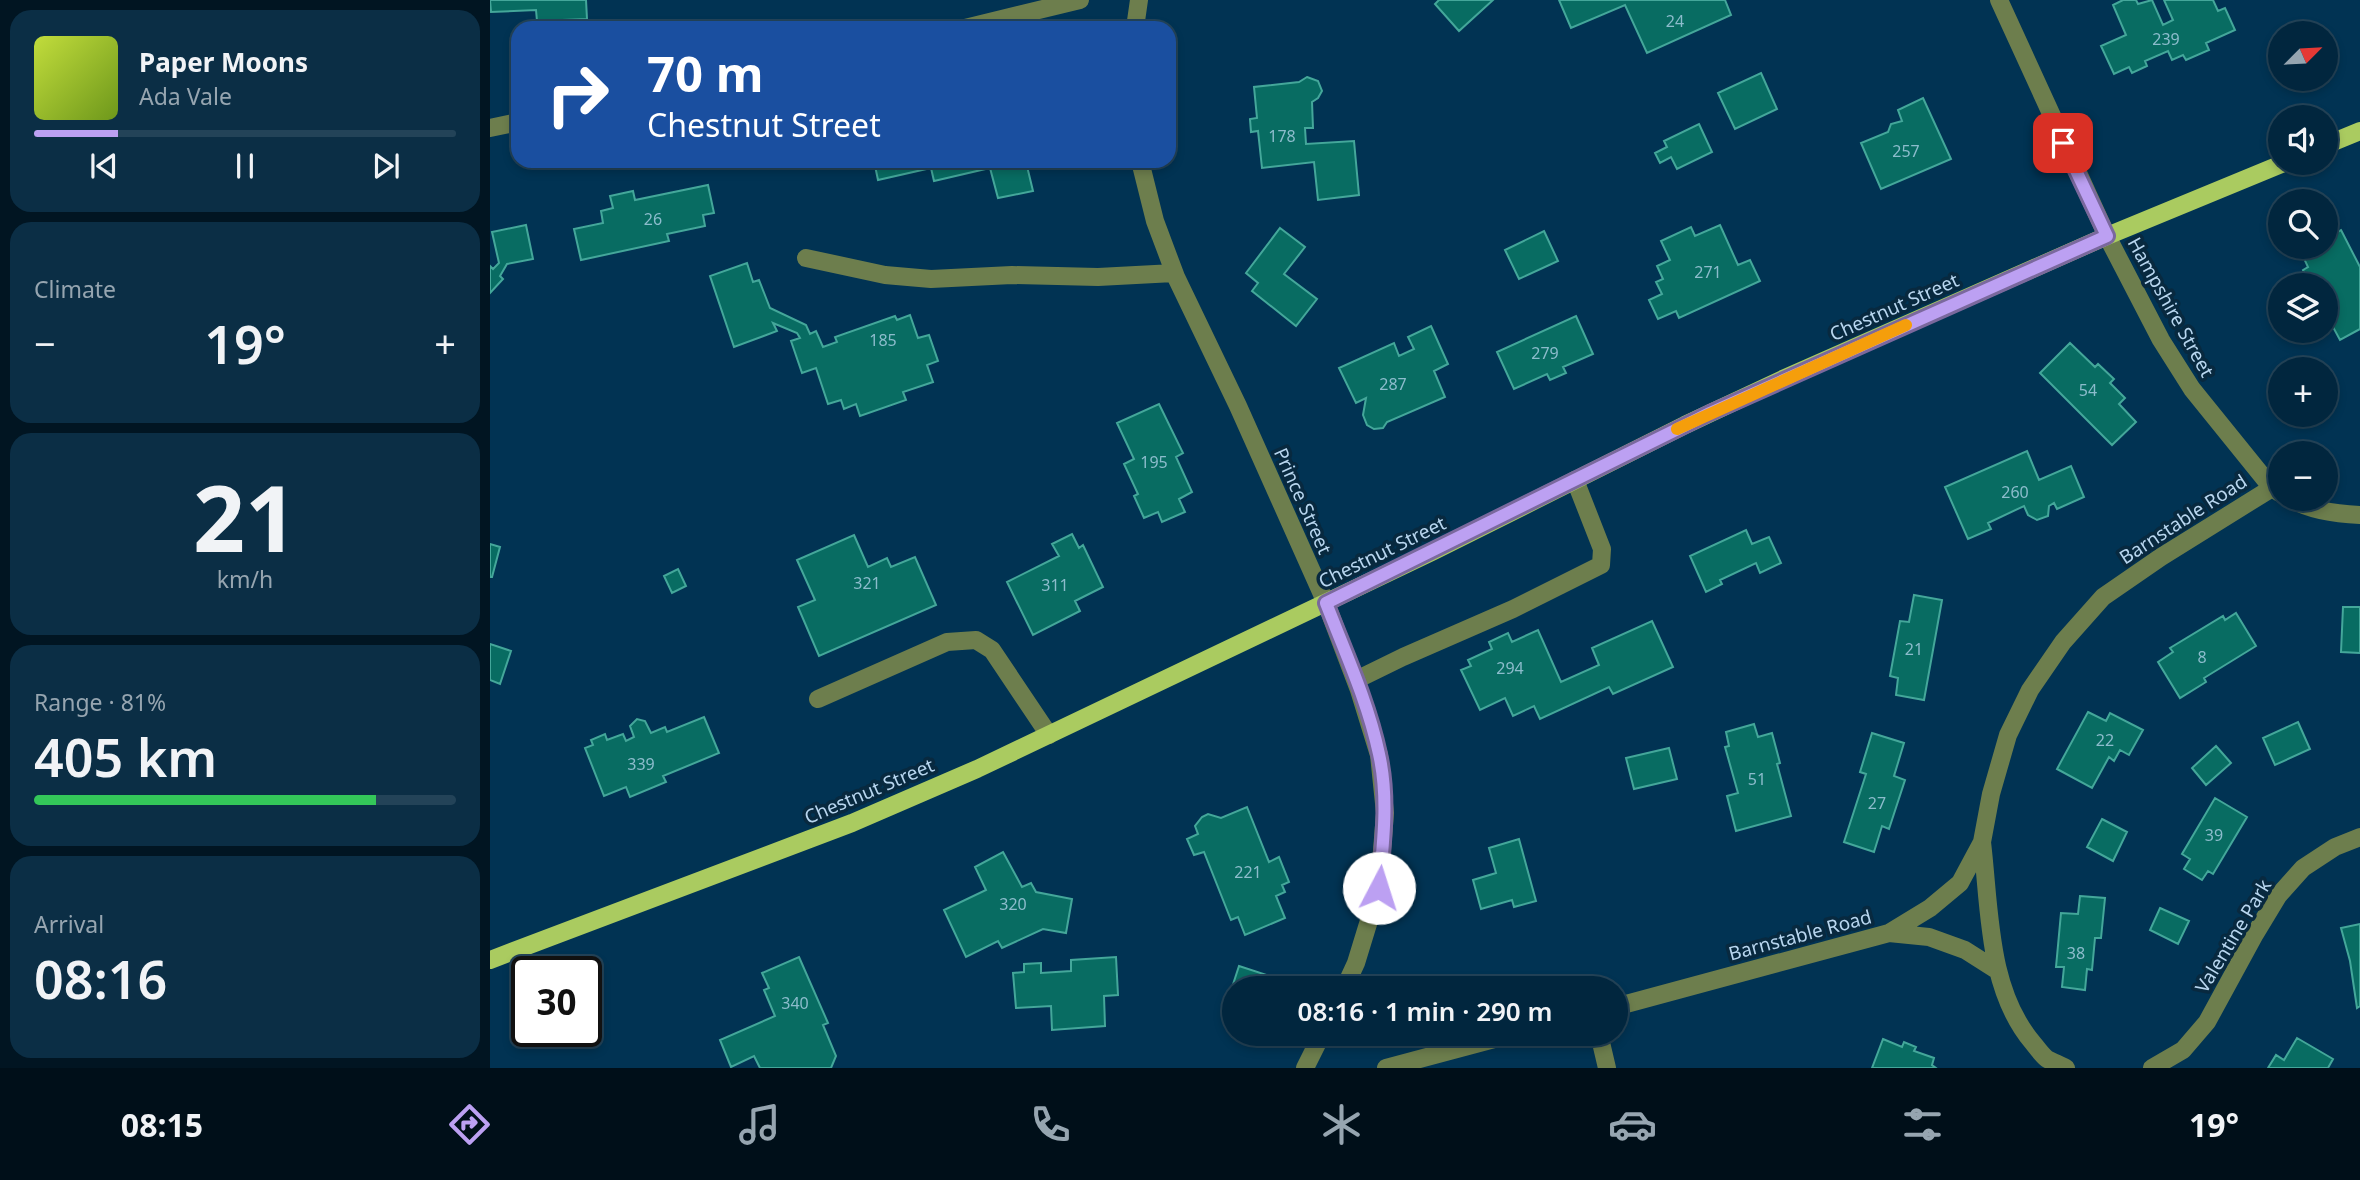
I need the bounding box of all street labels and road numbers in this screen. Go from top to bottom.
street label: Hampshire Street [2122,232,2220,382]
street label: Chestnut Street [1825,267,1963,347]
street label: Prince Street [1268,444,1338,558]
street label: Barnstable Road [2114,468,2252,570]
street label: Chestnut Street [1314,510,1450,594]
street label: Chestnut Street [800,752,938,830]
street label: Valentine Park [2189,874,2277,998]
street label: Barnstable Road [1726,903,1874,967]

